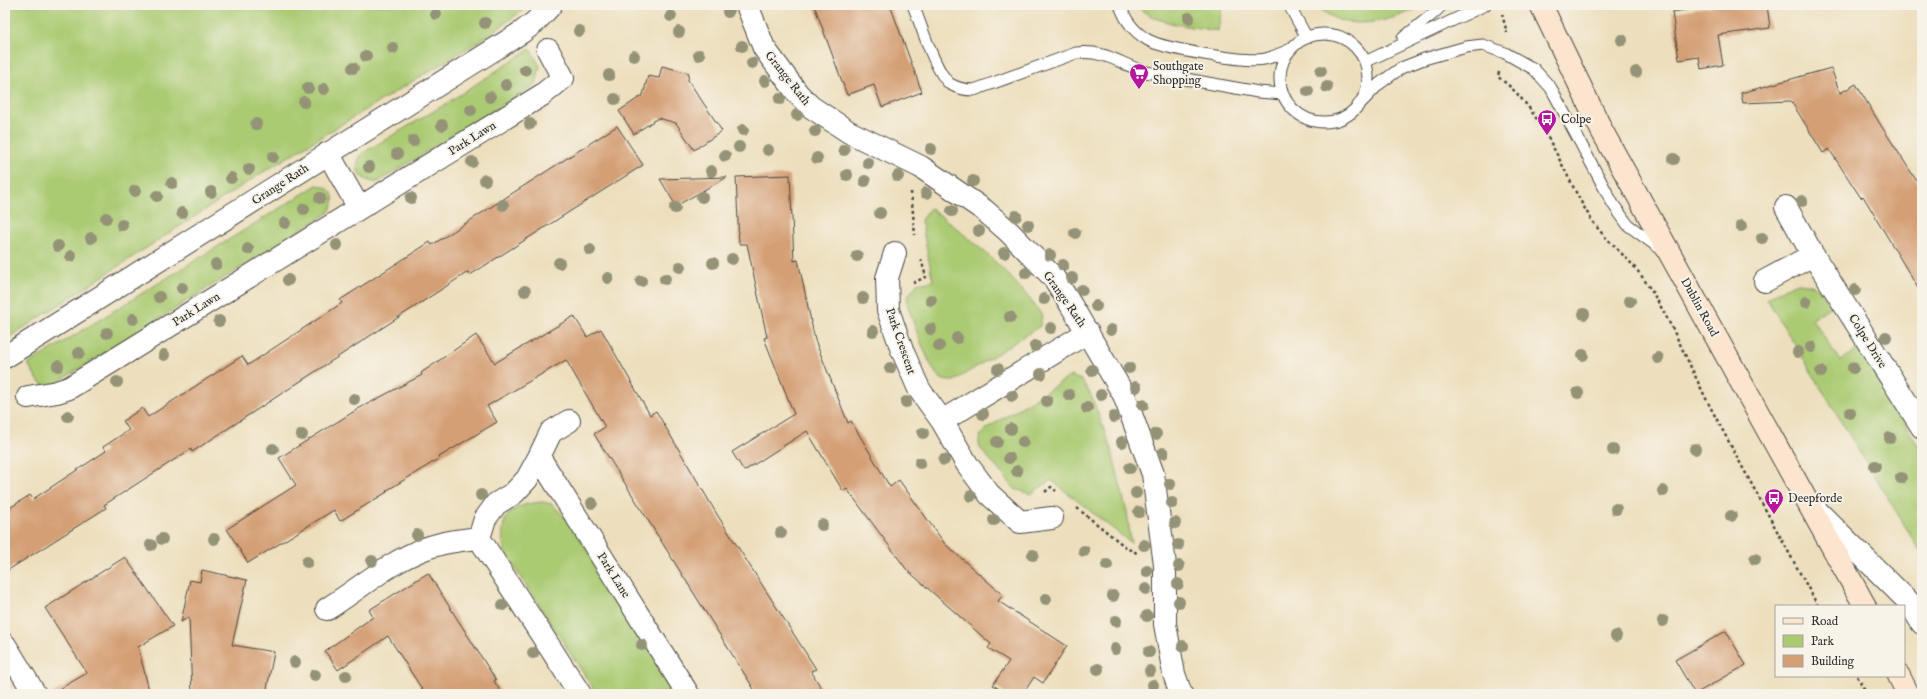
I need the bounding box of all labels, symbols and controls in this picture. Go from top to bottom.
street label: Grange Rath [762,48,814,109]
place label: Southgate Shopping [1153,59,1204,89]
supermarket icon: Southgate Shopping [1128,62,1150,90]
bus stop icon: Colpe [1536,108,1558,136]
place label: Colpe [1561,112,1592,128]
street label: Park Lawn [446,118,499,159]
street label: Grange Rath [249,160,312,208]
street label: Grange Rath [1040,268,1090,331]
street label: Dublin Road [1677,275,1722,340]
street label: Park Lawn [170,289,223,330]
street label: Park Crescent [882,306,919,376]
street label: Colpe Drive [1844,311,1890,372]
bus stop icon: Deepforde [1763,487,1785,515]
place label: Deepforde [1788,491,1843,507]
street label: Park Lane [594,550,634,601]
legend [1775,605,1905,677]
text: Road [1811,614,1839,629]
text: Park [1811,634,1834,649]
text: Building [1811,654,1855,669]

